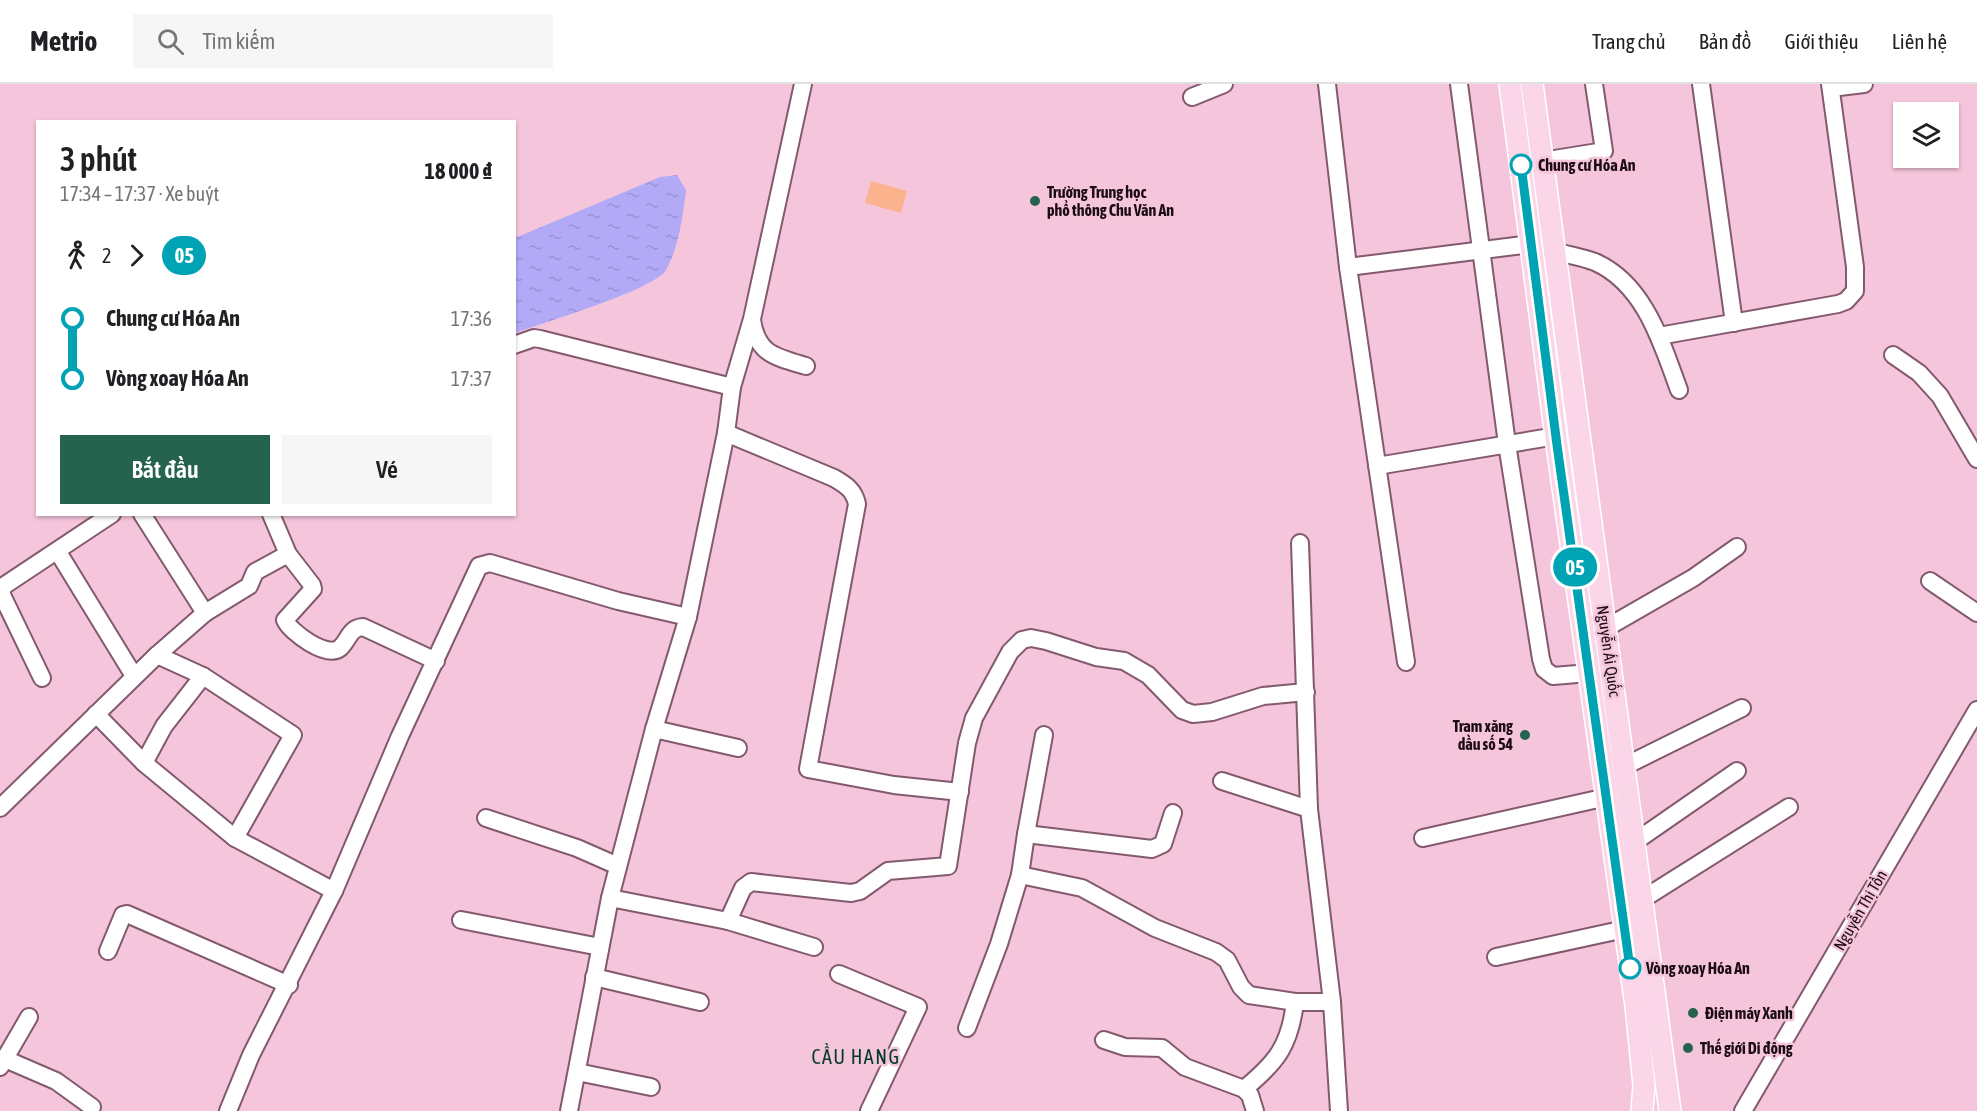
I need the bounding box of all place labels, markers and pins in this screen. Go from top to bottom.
marker: Chung cư Hóa An [1510,154,1532,176]
place label: Chung cư Hóa An [1538,156,1636,174]
place label: Trường Trung học phổ thông Chu Văn An [1047,183,1174,219]
marker: Trường Trung học phổ thông Chu Văn An [1028,194,1042,208]
place label: Trạm xăng dầu số 54 [1453,717,1513,753]
marker: Trạm xăng dầu số 54 [1518,728,1532,742]
marker: Vòng xoay Hóa An [1619,957,1641,979]
place label: Vòng xoay Hóa An [1645,959,1750,977]
place label: Điện máy Xanh [1705,1004,1793,1022]
marker: Điện máy Xanh [1686,1006,1700,1020]
place label: Thế giới Di động [1700,1038,1793,1057]
marker: Thế giới Di động [1681,1041,1695,1055]

